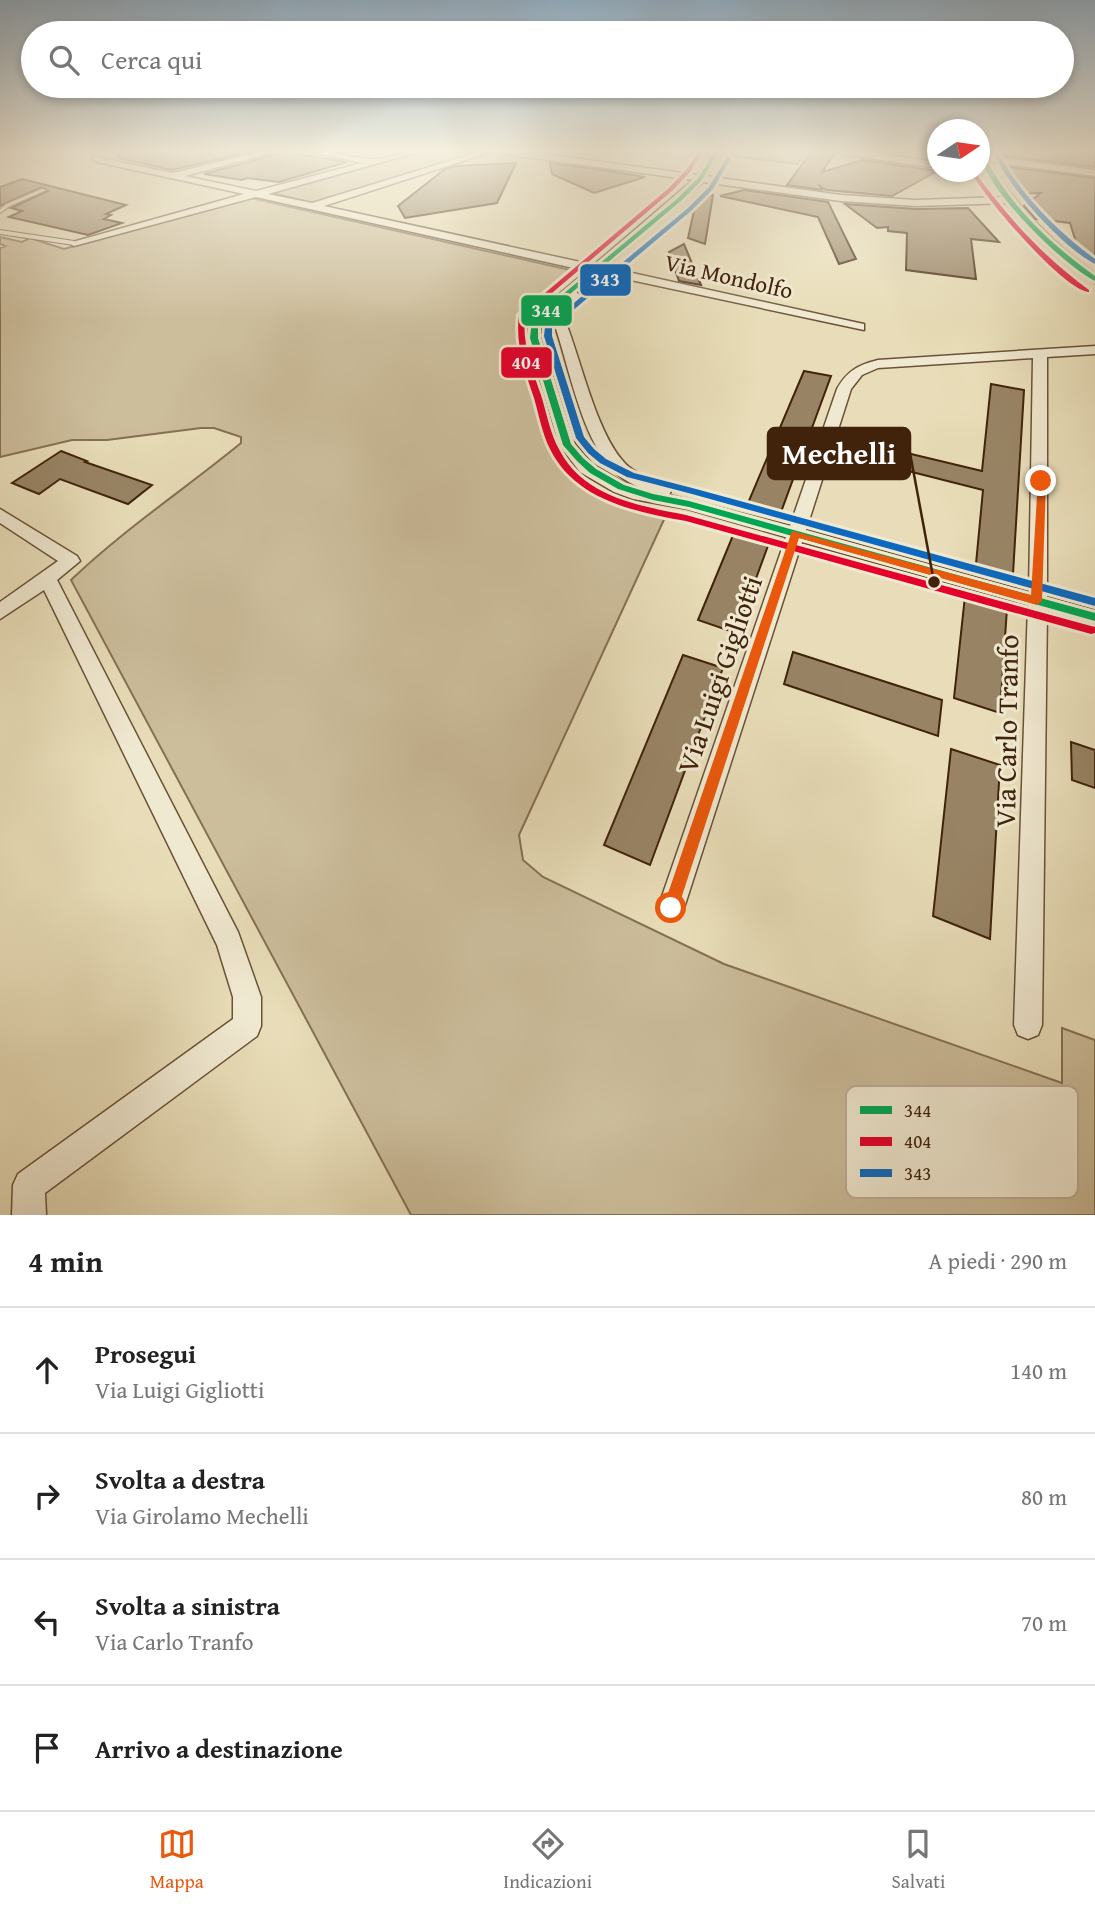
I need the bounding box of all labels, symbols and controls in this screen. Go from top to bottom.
search box [21,21,1074,98]
text: Cerca qui [101,40,202,79]
icon: search [45,41,83,79]
north arrow [927,119,990,182]
street label: Via Mondolfo [662,245,796,307]
line badge: 343 [579,263,632,297]
text: 343 [590,265,620,293]
line badge: 344 [520,294,573,327]
text: 344 [531,296,561,324]
line badge: 404 [500,346,553,379]
text: 404 [511,348,541,376]
callout: Mechelli [768,428,910,479]
text: Mechelli [782,431,896,475]
route end [1025,465,1056,496]
street label: Via Luigi Gigliotti [666,570,772,778]
street label: Via Carlo Tranfo [984,634,1028,828]
route start [655,892,686,923]
legend [846,1086,1078,1198]
text: 344 [904,1096,931,1124]
text: 404 [904,1127,931,1155]
text: 343 [904,1159,931,1187]
text: 4 min [28,1239,103,1283]
text: A piedi · 290 m [929,1244,1067,1277]
text: Prosegui [95,1334,196,1373]
icon: ahead [28,1351,66,1389]
text: 140 m [1010,1354,1067,1387]
text: Via Luigi Gigliotti [95,1373,264,1406]
text: Svolta a destra [95,1460,265,1499]
icon: right [28,1477,66,1515]
text: 80 m [1021,1480,1067,1513]
text: Via Girolamo Mechelli [95,1499,309,1532]
text: Svolta a sinistra [95,1586,280,1625]
icon: left [28,1603,66,1641]
text: 70 m [1021,1606,1067,1639]
text: Via Carlo Tranfo [95,1625,254,1658]
icon: arrive [28,1729,66,1767]
text: Arrivo a destinazione [95,1729,343,1768]
tab: Mappa [150,1825,204,1895]
tab: Indicazioni [503,1825,592,1895]
tab: Salvati [892,1825,945,1895]

